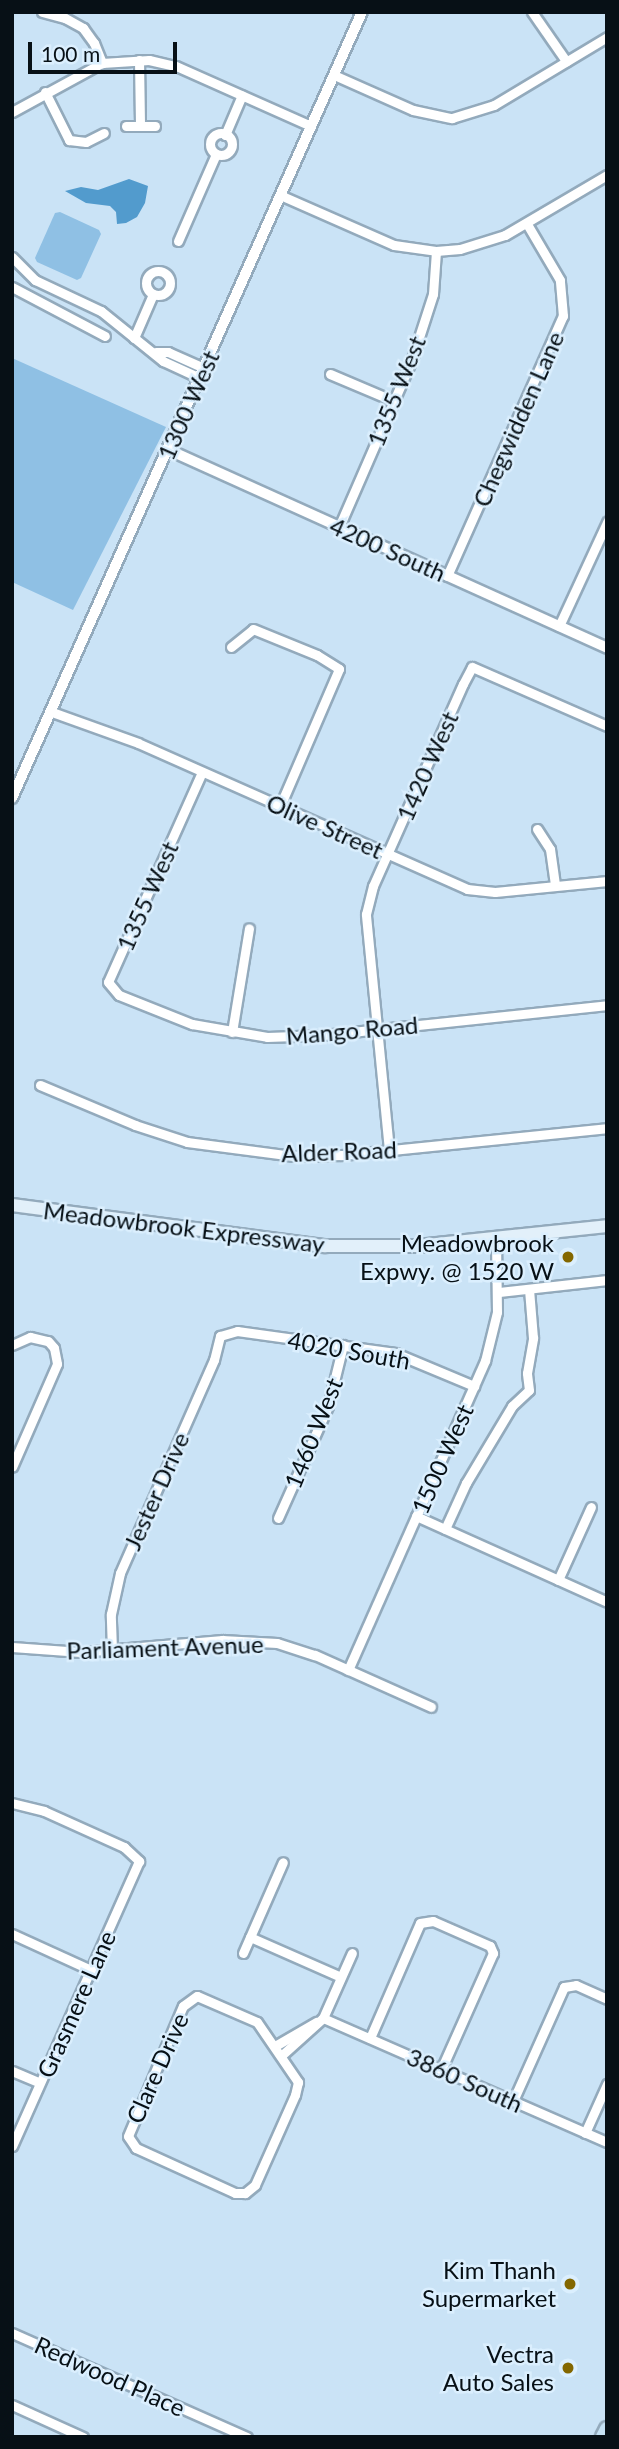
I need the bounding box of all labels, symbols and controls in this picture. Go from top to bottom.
scale bar [32,28,180,72]
text: 100 m [41,41,100,66]
street label: Chegwidden Lane [466,327,570,511]
street label: 1355 West [361,331,431,451]
street label: 1300 West [151,346,225,464]
street label: 4200 South [326,511,450,587]
street label: 1420 West [390,707,464,825]
street label: Olive Street [262,788,388,864]
street label: 1355 West [110,837,184,955]
street label: Mango Road [285,1010,419,1050]
street label: Alder Road [280,1135,398,1167]
street label: Meadowbrook Expressway [42,1195,326,1259]
place label: Meadowbrook Expwy. @ 1520 W [360,1229,554,1285]
marker: Meadowbrook Expwy. @ 1520 W [560,1249,576,1265]
street label: 4020 South [286,1325,412,1375]
street label: 1460 West [278,1373,348,1493]
street label: 1500 West [405,1400,479,1518]
street label: Jester Drive [117,1428,195,1554]
street label: Parliament Avenue [66,1629,264,1665]
street label: Grasmere Lane [31,1926,121,2082]
street label: Clare Drive [120,2008,194,2128]
street label: 3860 South [403,2042,527,2118]
place label: Kim Thanh Supermarket [422,2256,556,2312]
marker: Kim Thanh Supermarket [562,2276,578,2292]
street label: Redwood Place [30,2330,190,2422]
place label: Vectra Auto Sales [443,2340,554,2396]
marker: Vectra Auto Sales [560,2360,576,2376]

